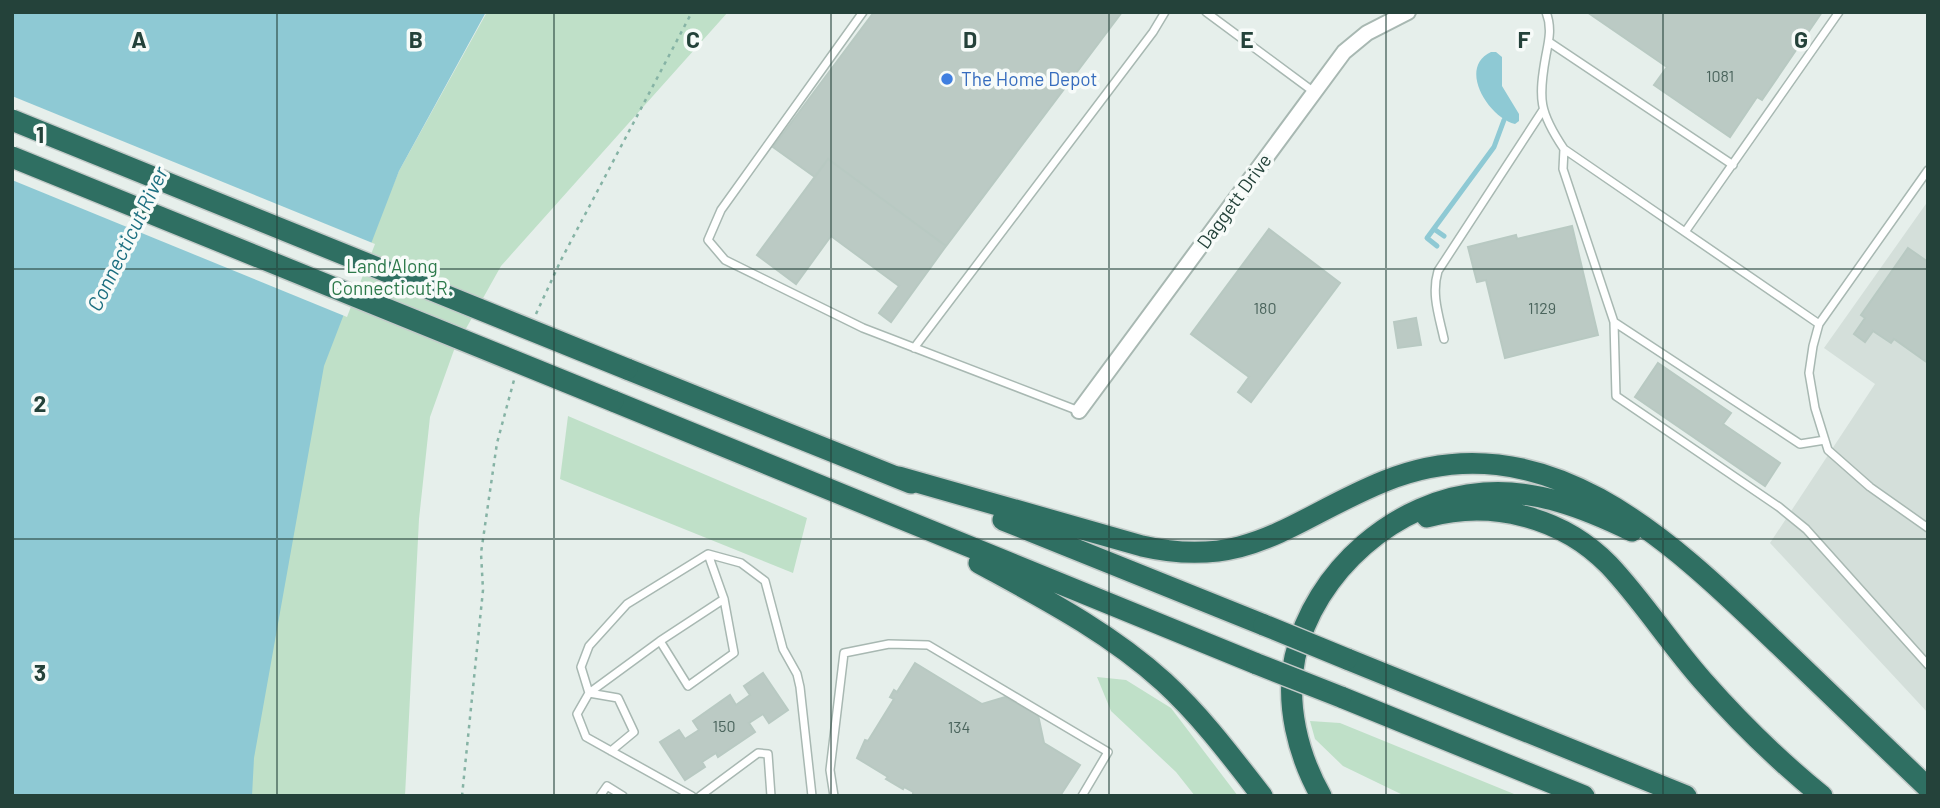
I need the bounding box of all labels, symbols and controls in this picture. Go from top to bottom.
text: A [131,25,147,53]
text: B [409,25,423,53]
text: C [686,25,700,53]
text: D [963,25,977,53]
text: E [1240,25,1254,53]
text: F [1518,25,1531,53]
text: G [1794,25,1808,53]
house number: 1081 [1706,66,1734,85]
place label: The Home Depot [961,67,1098,90]
marker: The Home Depot [939,71,955,87]
text: 1 [36,120,44,148]
street label: Daggett Drive [1191,149,1276,253]
water label: Connecticut River [81,162,173,315]
park label: Land Along Connecticut R. [331,254,453,299]
house number: 180 [1254,298,1276,317]
house number: 1129 [1528,298,1556,317]
text: 2 [34,389,46,417]
text: 3 [34,658,46,686]
house number: 150 [713,716,735,735]
house number: 134 [948,717,970,736]

